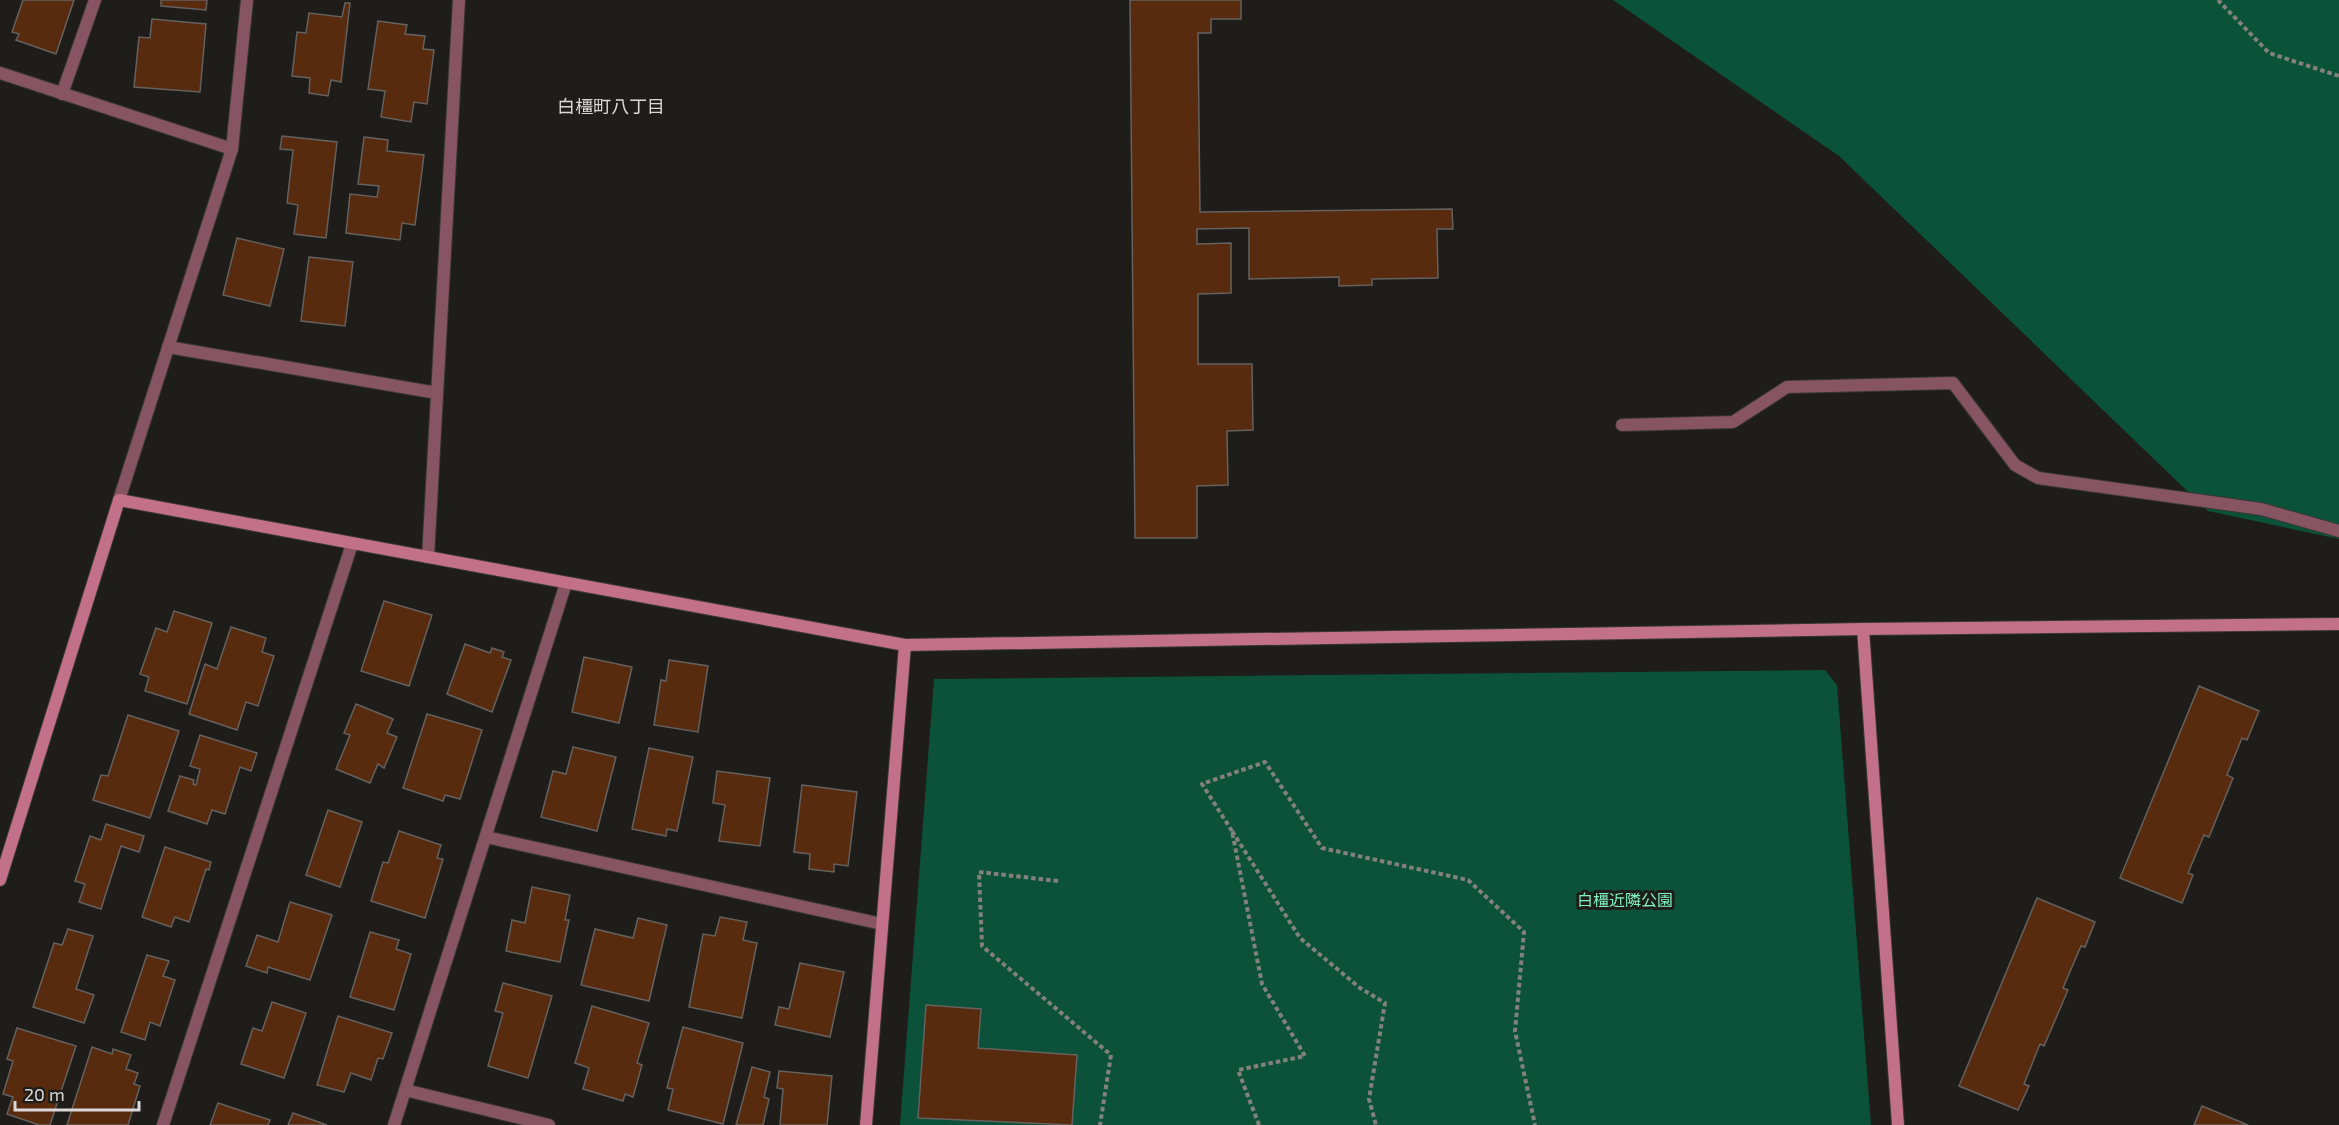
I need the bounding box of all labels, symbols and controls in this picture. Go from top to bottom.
district label: 白橿町八丁目 [557,95,665,117]
park label: 白橿近隣公園 [1577,890,1673,909]
scale bar [15,1074,140,1112]
text: 20 m [24,1083,65,1105]

